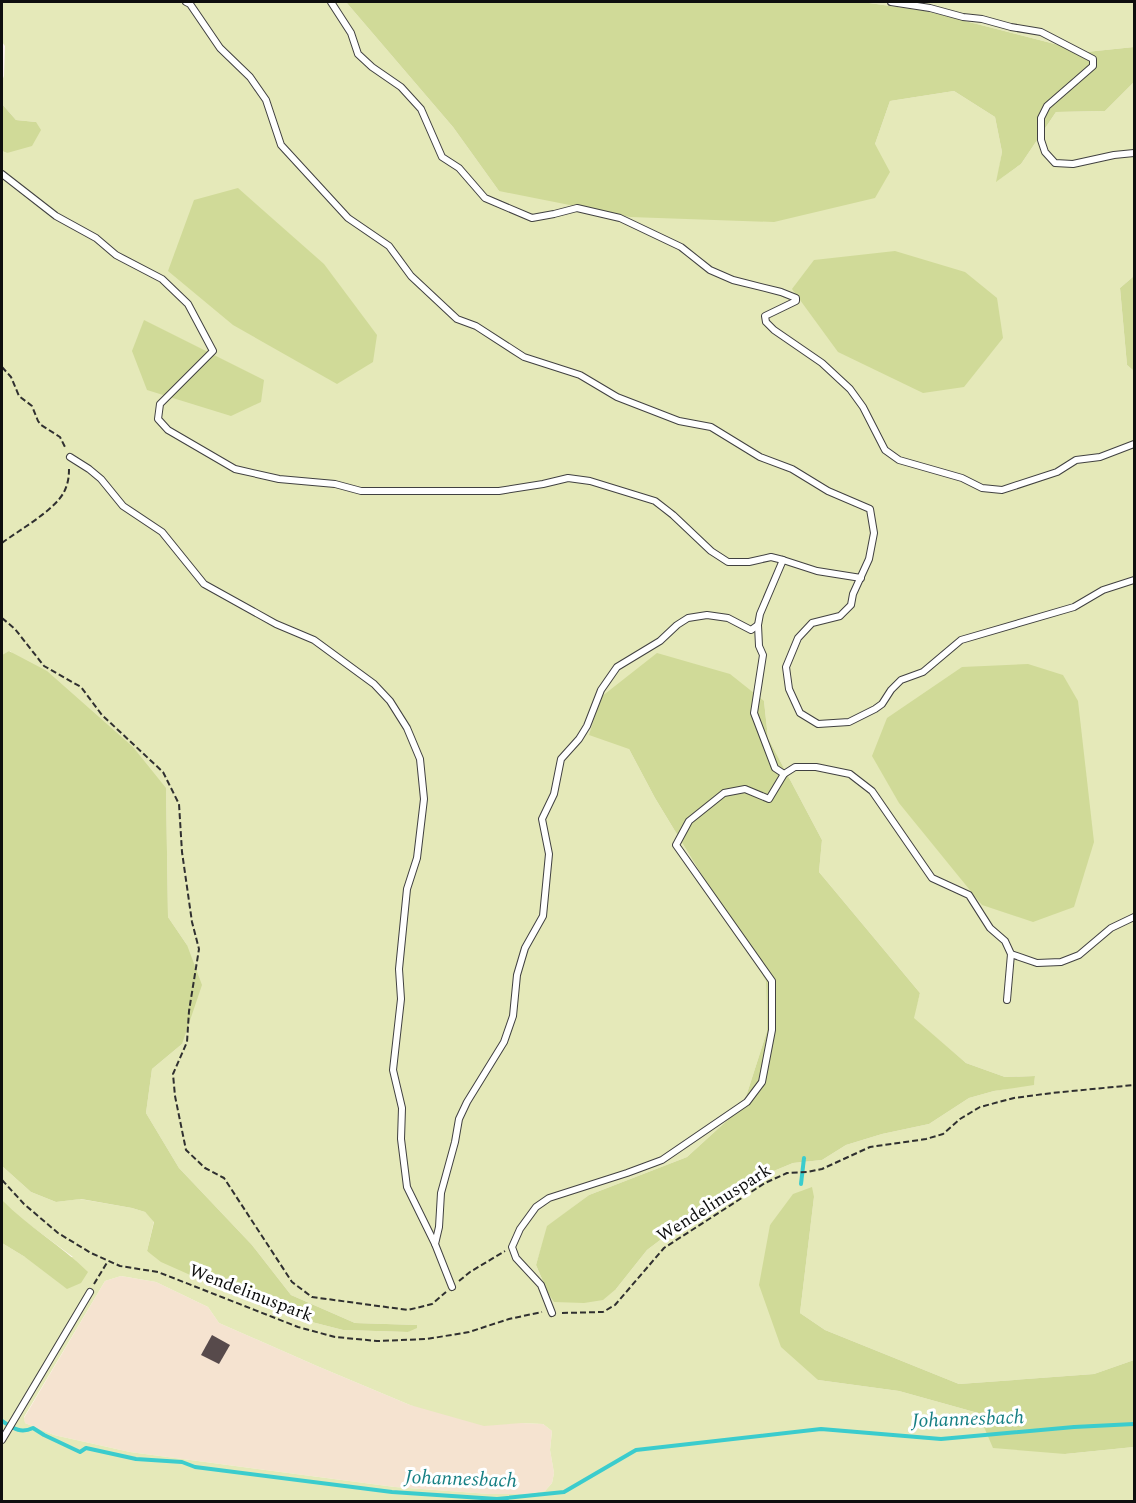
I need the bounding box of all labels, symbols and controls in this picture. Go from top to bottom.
street label: Wendelinuspark [651,1157,777,1249]
street label: Wendelinuspark [185,1257,317,1329]
water label: Johannesbach [909,1402,1025,1436]
water label: Johannesbach [402,1462,518,1496]

